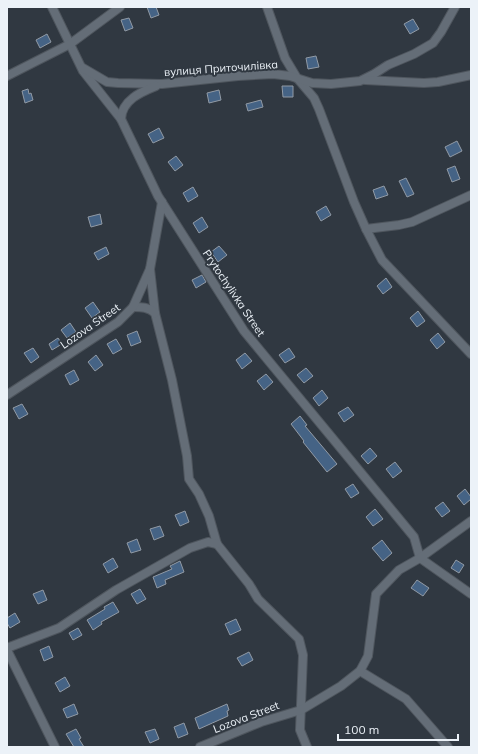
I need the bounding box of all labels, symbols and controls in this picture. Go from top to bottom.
street label: вулиця Приточилівка [164,57,278,79]
street label: Prytochylivka Street [200,247,268,339]
street label: Lozova Street [57,300,123,352]
street label: Lozova Street [211,698,281,736]
scale bar [338,716,458,742]
text: 100 m [344,722,379,737]

